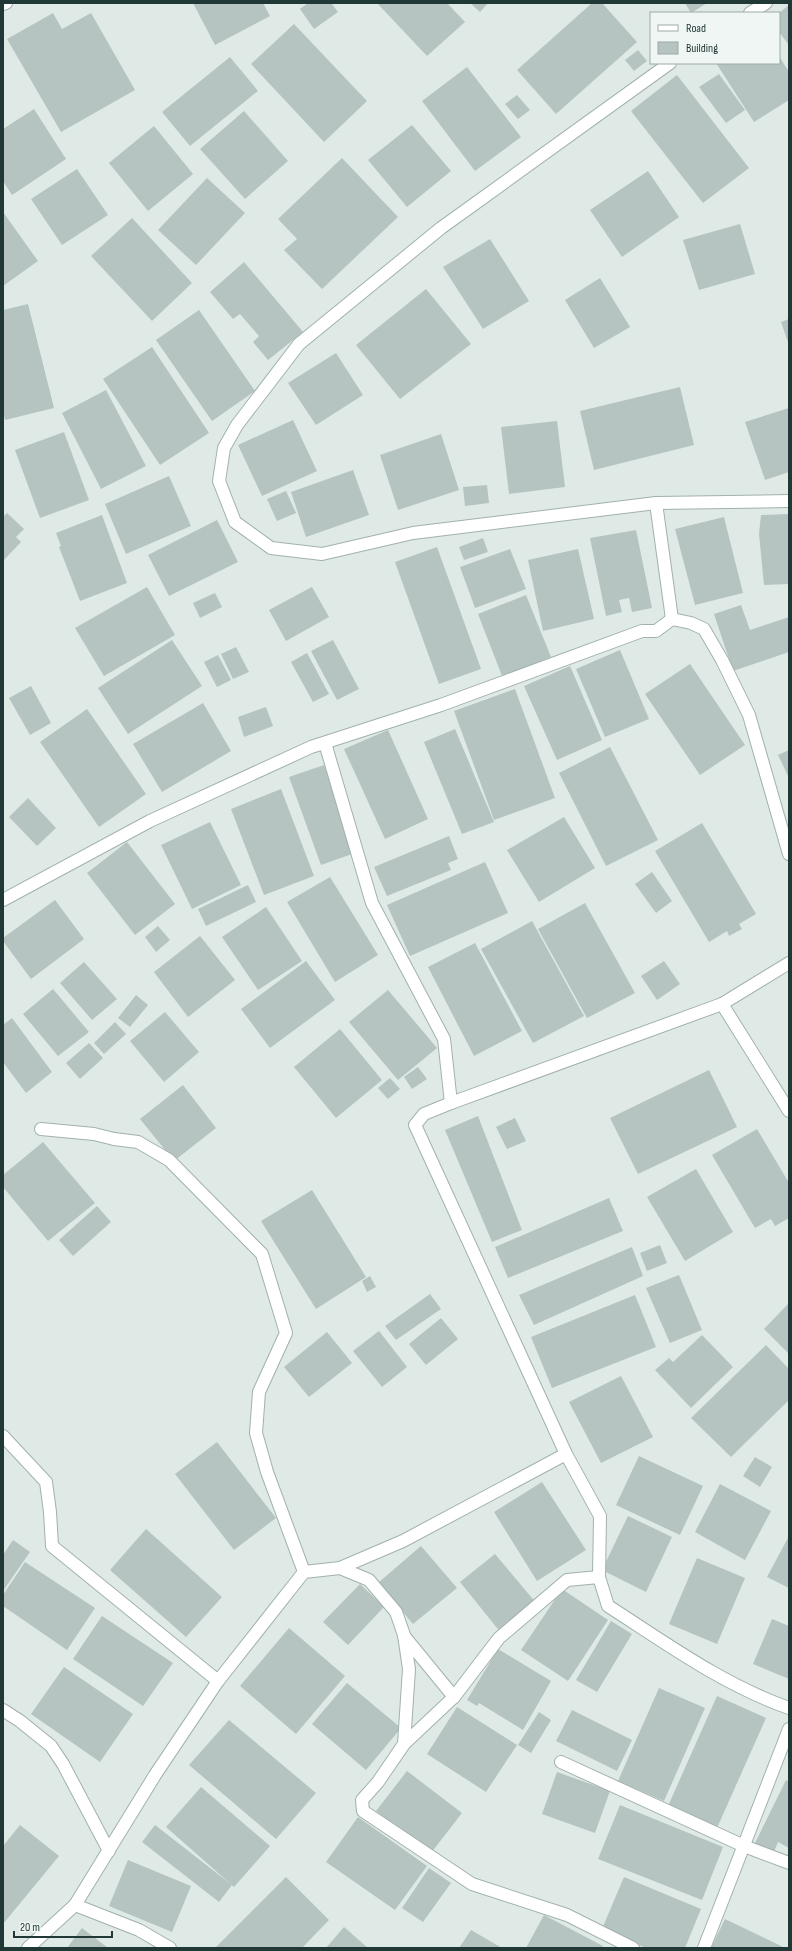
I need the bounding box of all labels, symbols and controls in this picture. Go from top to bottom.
legend [650,12,780,64]
text: Road [686,21,706,36]
text: Building [686,41,718,56]
scale bar [14,1913,112,1939]
text: 20 m [20,1920,40,1935]

